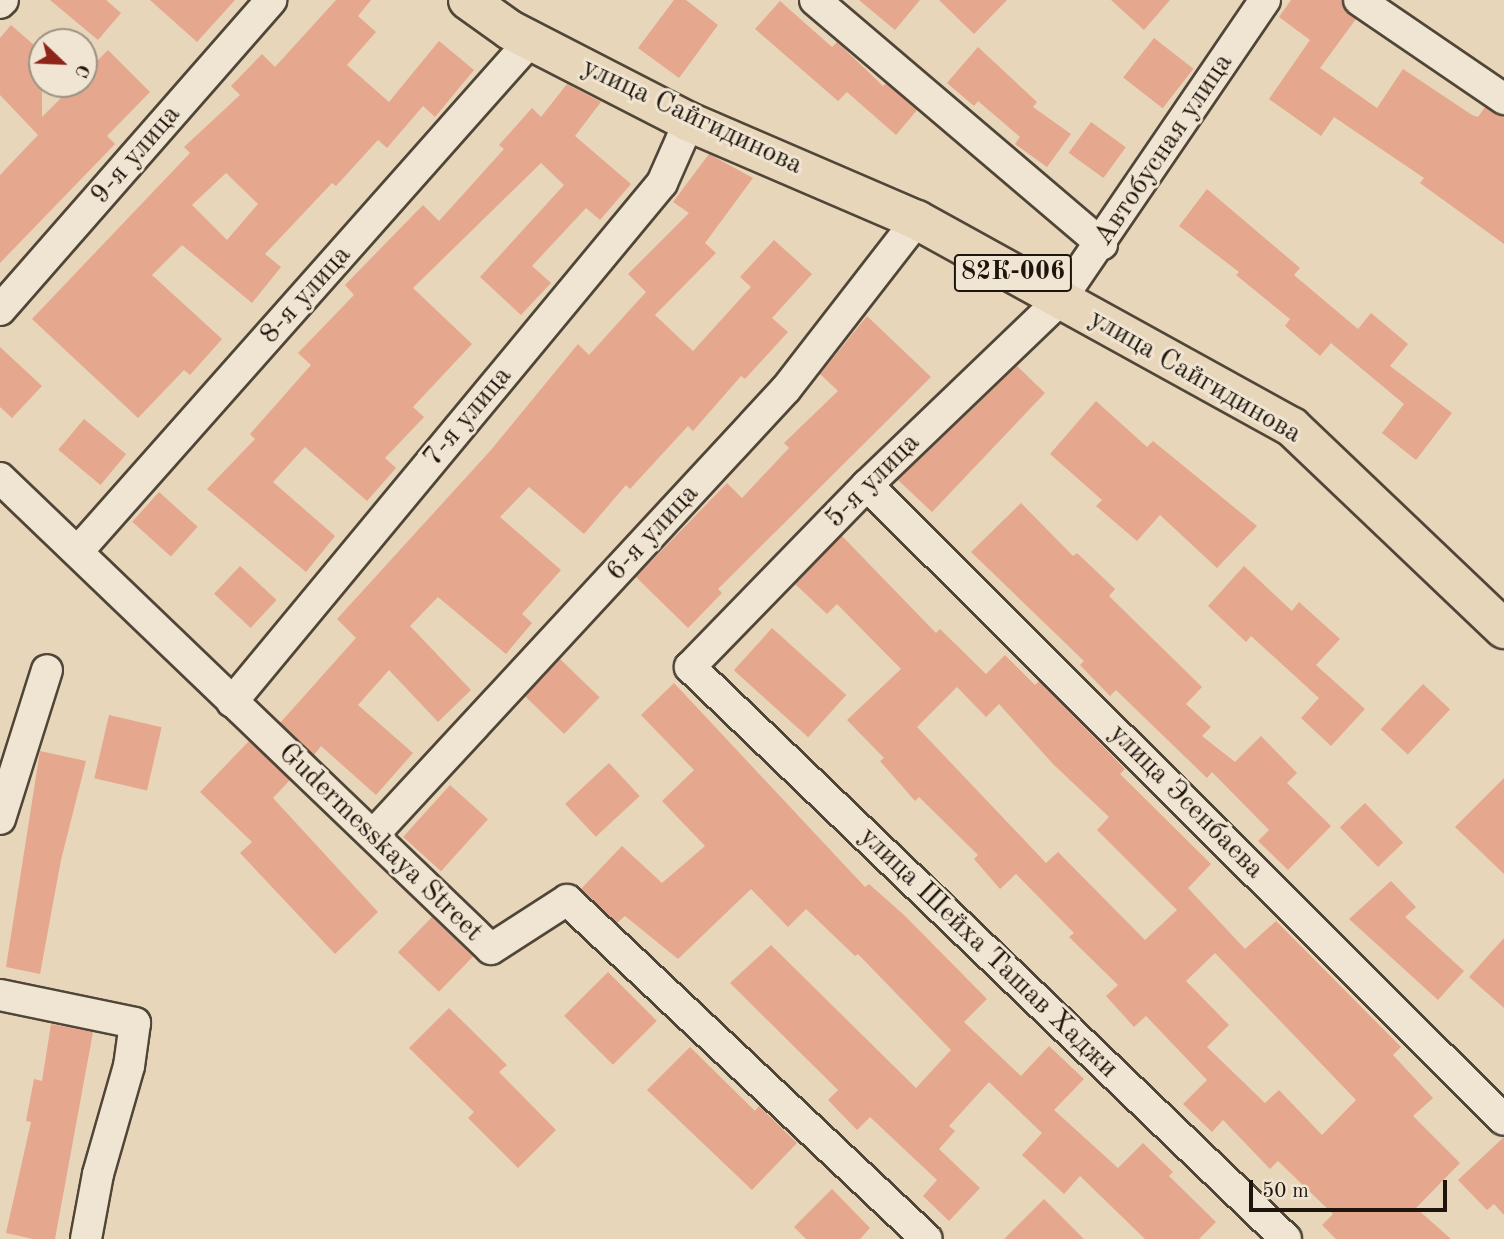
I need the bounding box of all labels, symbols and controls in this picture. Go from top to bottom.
north arrow [28,28,98,98]
street label: Автобусная улица [1087,47,1241,253]
street label: улица Сайгидинова [576,51,808,183]
text: С [70,61,92,80]
street label: 9-я улица [84,98,188,212]
street label: 8-я улица [253,239,359,351]
road number: 82К-006 [954,250,1072,296]
street label: улица Сайгидинова [1083,303,1307,451]
street label: 7-я улица [416,360,520,474]
street label: 5-я улица [818,426,928,536]
street label: 6-я улица [600,477,706,589]
street label: улица Эсенбаева [1101,717,1271,887]
street label: Gudermesskaya Street [271,737,489,949]
street label: улица Шейха Ташав Хаджи [852,820,1124,1086]
scale bar [1252,1166,1450,1210]
text: 50 m [1262,1181,1309,1202]

